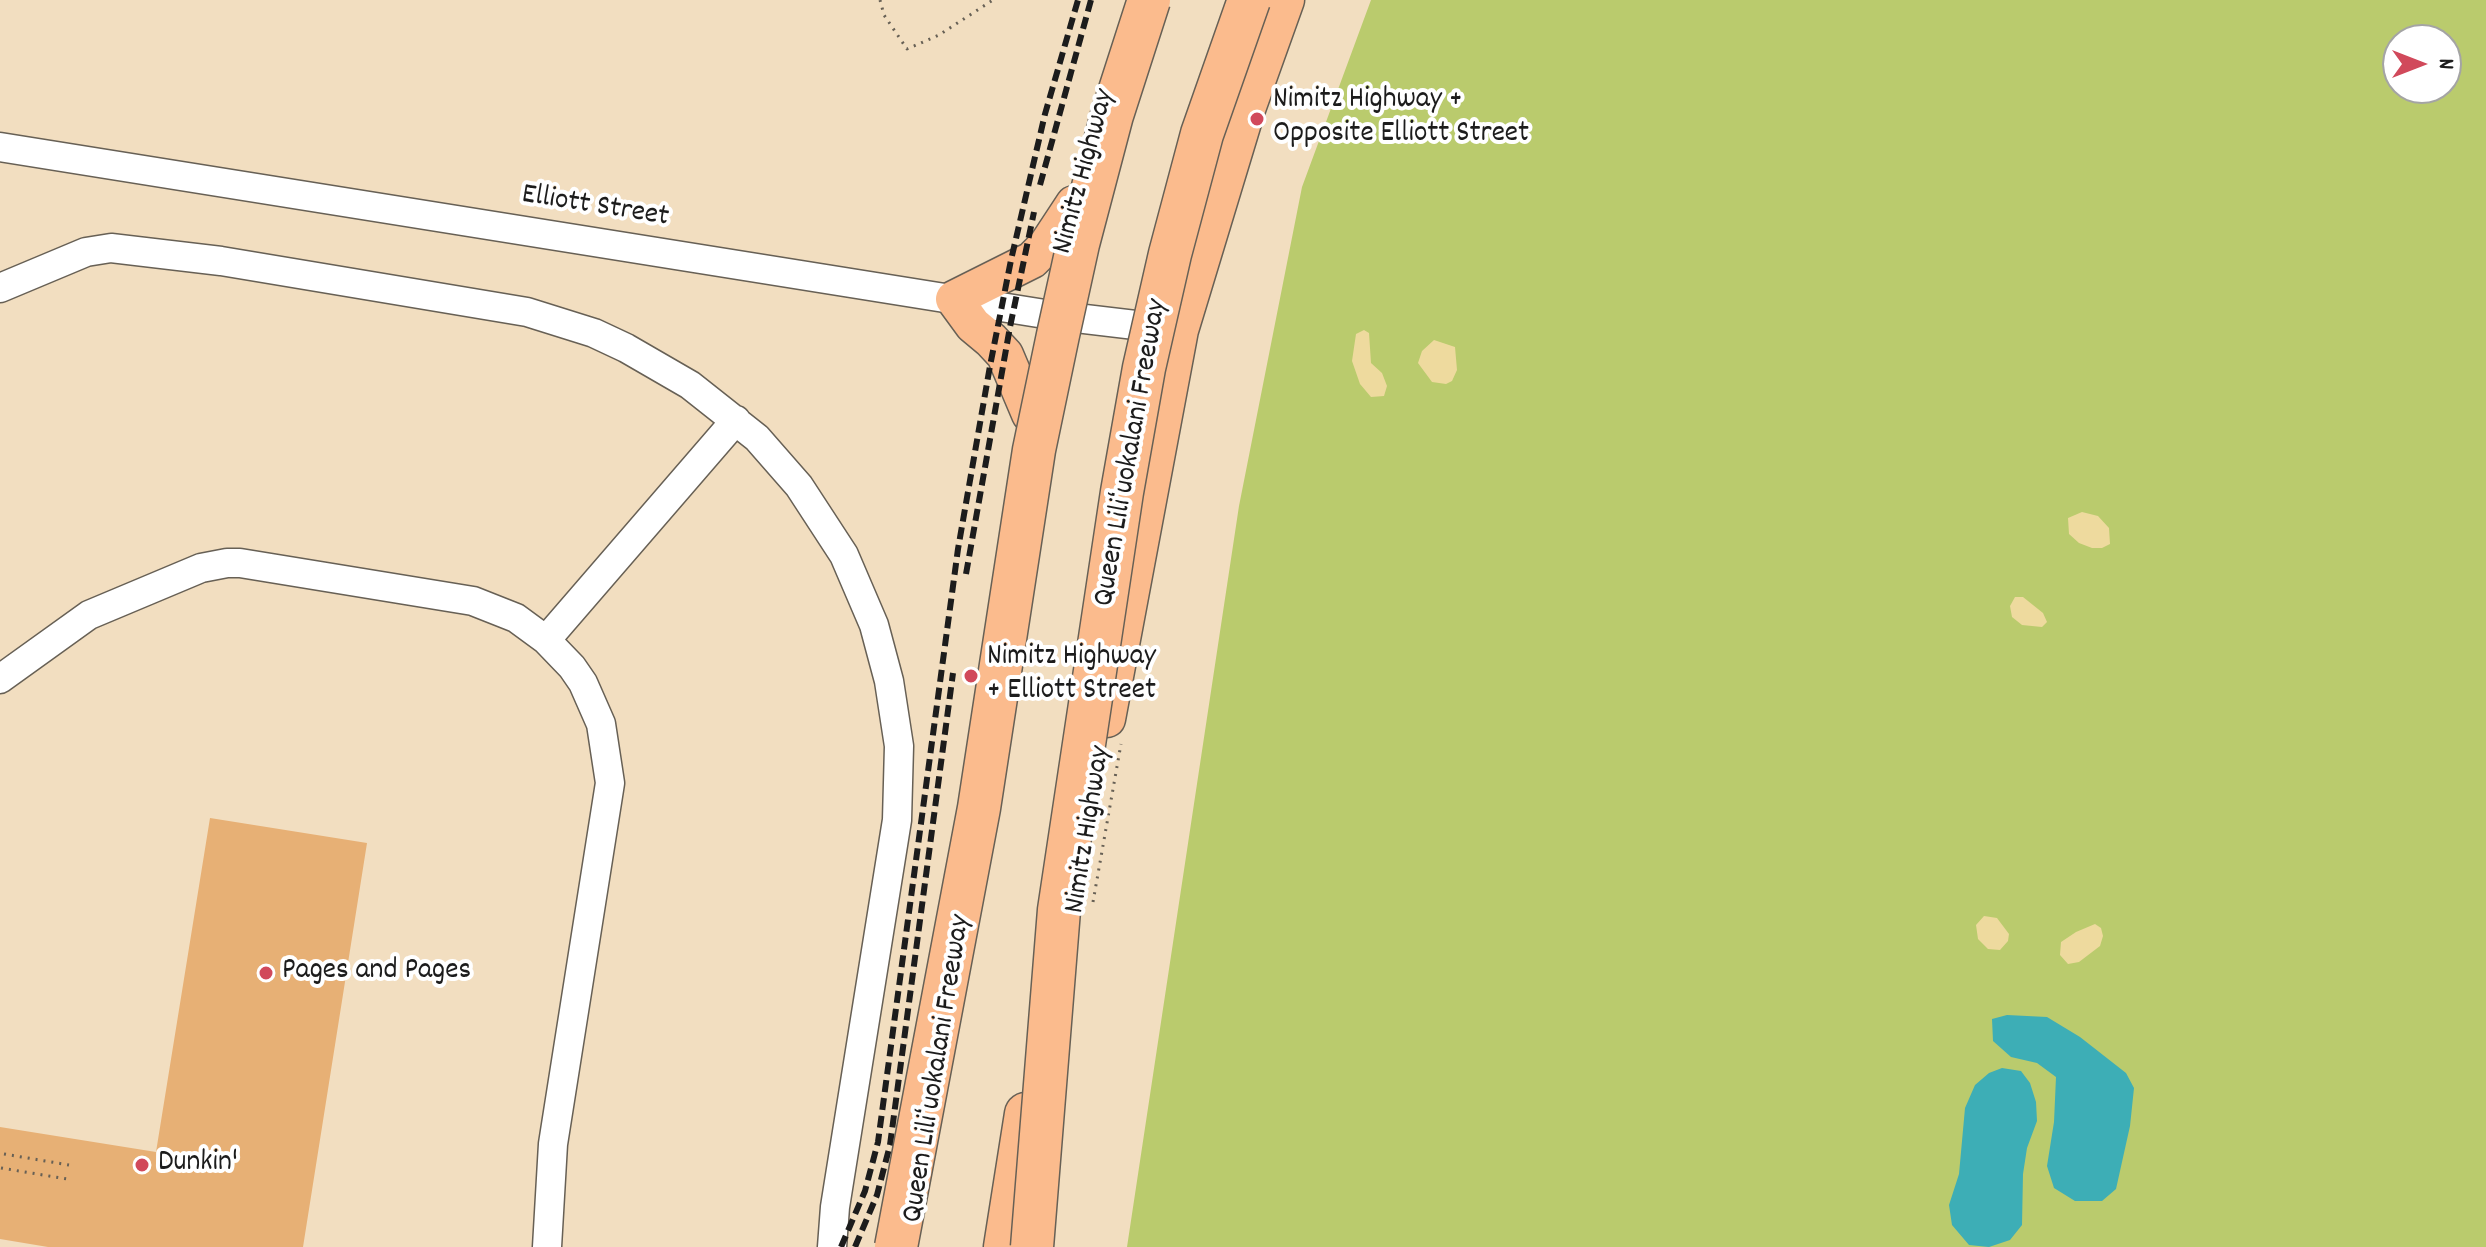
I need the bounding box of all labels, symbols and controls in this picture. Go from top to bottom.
north arrow [2382,24,2462,104]
text: N [2429,59,2460,69]
place label: Nimitz Highway + Opposite Elliott Street [1273,84,1529,154]
street label: Nimitz Highway [1047,86,1125,258]
marker: Nimitz Highway + Opposite Elliott Street [1248,110,1266,128]
street label: Elliott Street [519,179,671,237]
street label: Queen Liliʻuokalani Freeway [1088,297,1178,609]
place label: Nimitz Highway + Elliott Street [987,641,1156,712]
marker: Nimitz Highway + Elliott Street [962,667,980,685]
street label: Nimitz Highway [1059,744,1121,916]
street label: Queen Liliʻuokalani Freeway [897,913,981,1225]
place label: Pages and Pages [282,955,471,991]
marker: Pages and Pages [257,964,275,982]
place label: Dunkin' [158,1147,238,1183]
marker: Dunkin' [133,1156,151,1174]

